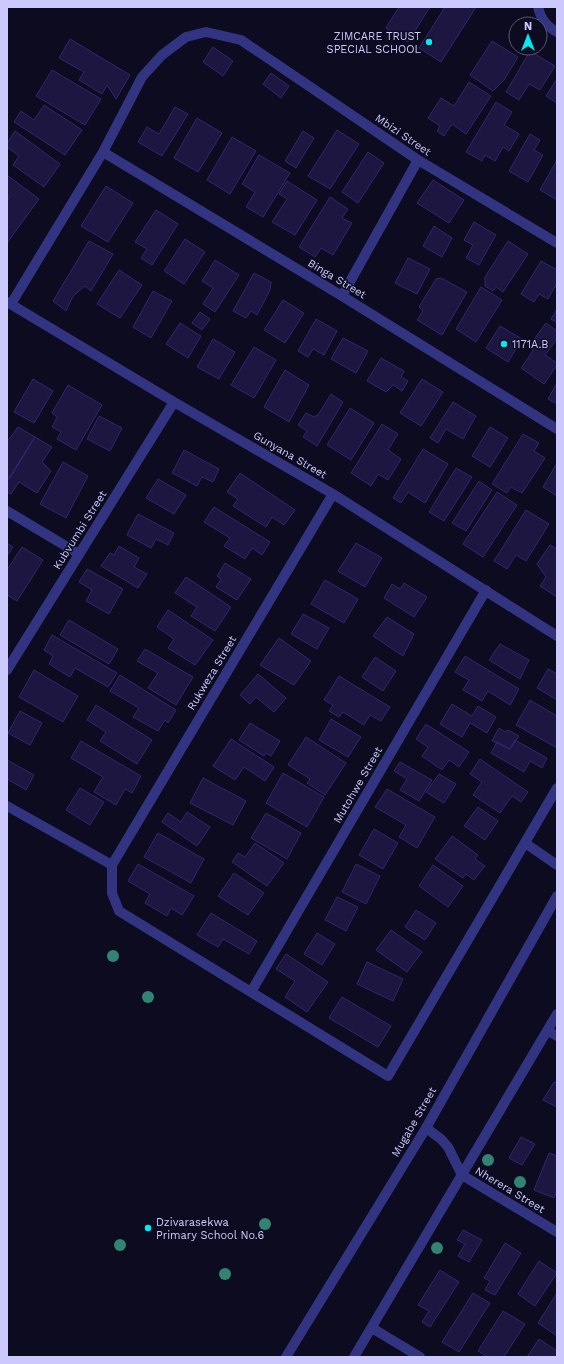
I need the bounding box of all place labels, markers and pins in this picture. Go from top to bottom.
place label: ZIMCARE TRUST SPECIAL SCHOOL [327,30,421,56]
marker: ZIMCARE TRUST SPECIAL SCHOOL [424,37,434,47]
place label: 1171A.B [512,338,549,351]
marker: 1171A.B [499,339,509,349]
place label: Dzivarasekwa Primary School No.6 [156,1216,265,1242]
marker: Dzivarasekwa Primary School No.6 [143,1223,153,1233]

